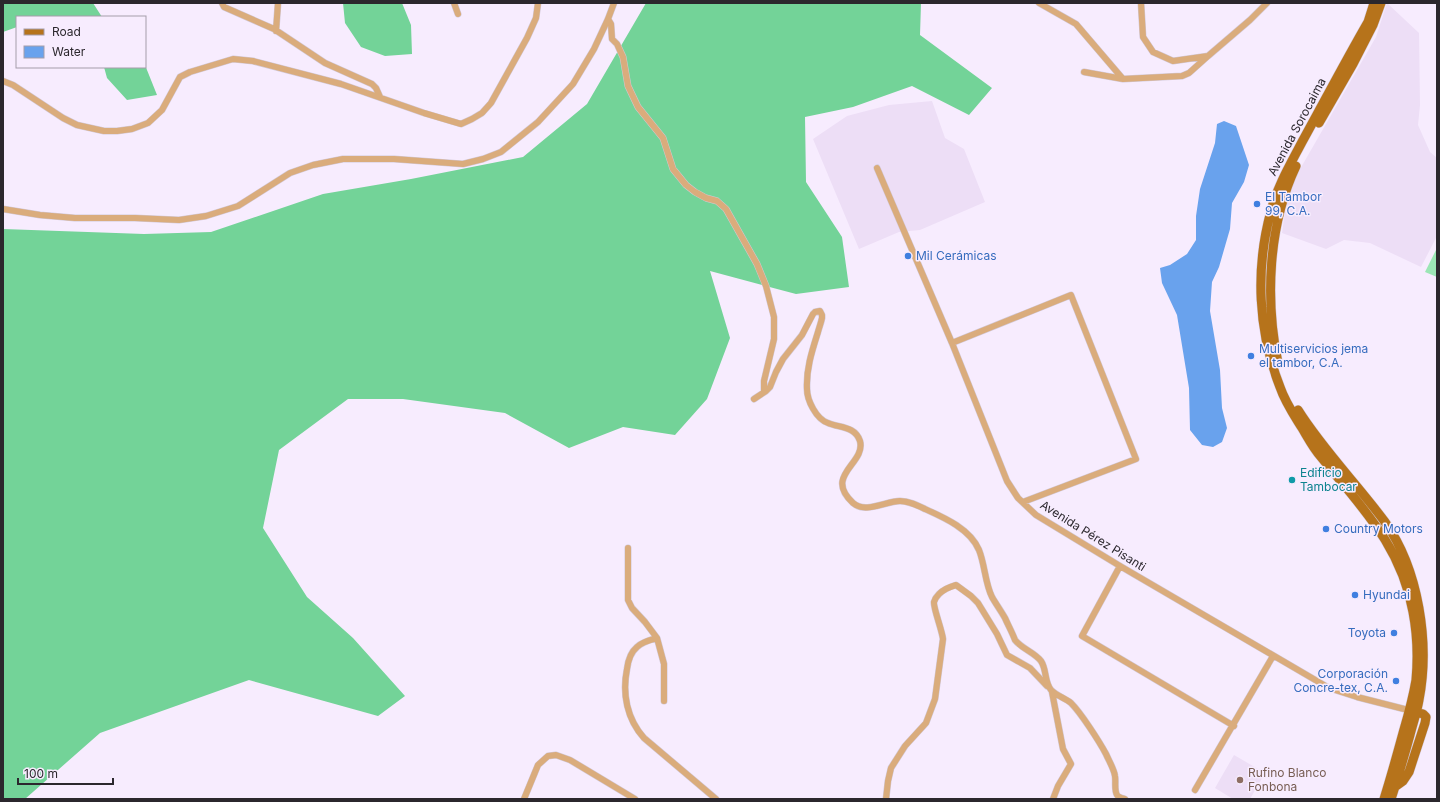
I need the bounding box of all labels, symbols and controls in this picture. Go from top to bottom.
legend [16,16,146,68]
text: Road [52,24,81,39]
text: Water [52,44,86,59]
street label: Avenida Sorocaima [1264,75,1329,178]
place label: El Tambor 99, C.A. [1265,189,1322,218]
marker: El Tambor 99, C.A. [1252,199,1262,209]
place label: Mil Cerámicas [916,248,997,263]
marker: Mil Cerámicas [903,251,913,261]
place label: Multiservicios jema el tambor, C.A. [1259,341,1368,370]
marker: Multiservicios jema el tambor, C.A. [1246,351,1256,361]
place label: Edificio Tambocar [1300,465,1357,494]
marker: Edificio Tambocar [1287,475,1297,485]
street label: Avenida Pérez Pisanti [1038,497,1149,574]
place label: Country Motors [1334,521,1423,536]
marker: Country Motors [1321,524,1331,534]
place label: Hyundai [1363,587,1410,602]
marker: Hyundai [1350,590,1360,600]
place label: Toyota [1348,625,1386,640]
marker: Toyota [1389,628,1399,638]
place label: Corporación Concre-tex, C.A. [1293,666,1388,695]
marker: Corporación Concre-tex, C.A. [1391,676,1401,686]
scale bar [18,760,113,786]
place label: Rufino Blanco Fonbona [1248,765,1326,794]
text: 100 m [24,766,58,781]
marker: Rufino Blanco Fonbona [1235,775,1245,785]

